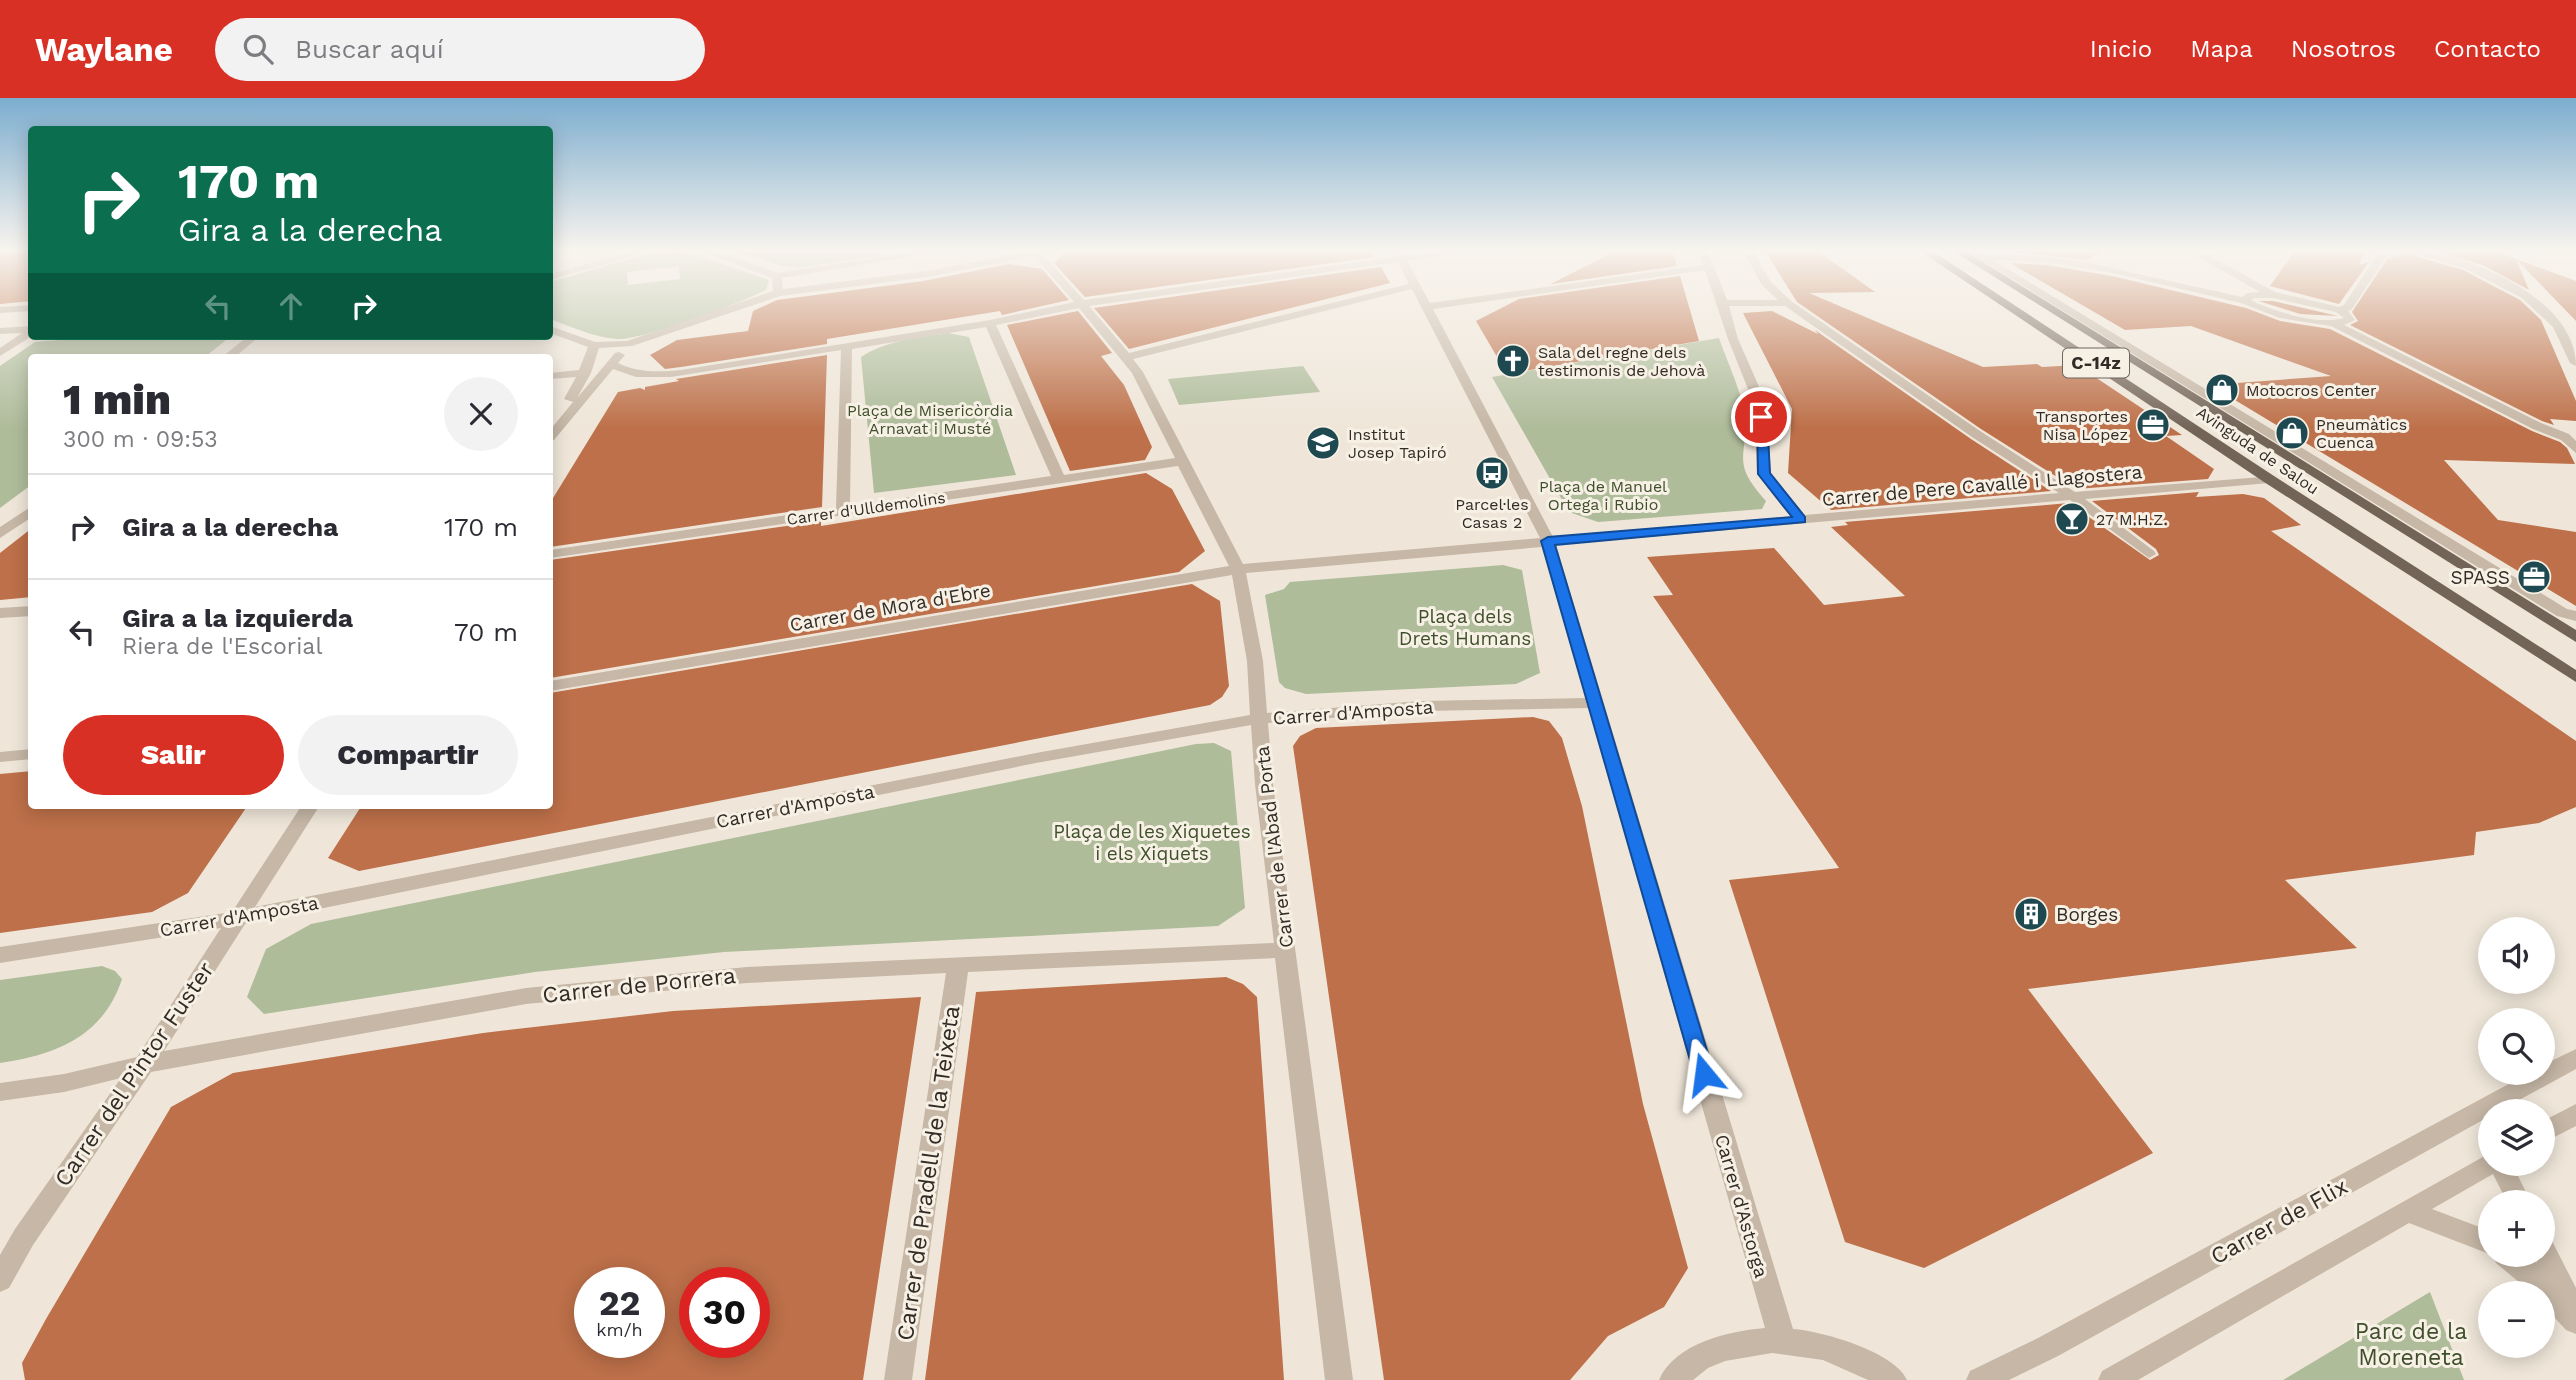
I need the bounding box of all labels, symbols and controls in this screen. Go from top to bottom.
search box [215,18,705,81]
text: Waylane [35,30,173,69]
icon: search [239,30,277,68]
text: Buscar aquí [295,34,444,64]
text: Inicio [2090,35,2152,63]
text: Mapa [2190,35,2253,63]
text: Nosotros [2291,35,2396,63]
text: Contacto [2434,35,2541,63]
text: 170 m [178,152,319,210]
icon: right [63,154,154,245]
text: Gira a la derecha [178,211,442,249]
icon: left [199,287,237,325]
icon: ahead [272,287,310,325]
icon: right [345,287,383,325]
church icon: Sala del regne dels testimonis de Jehovà [1494,342,1532,380]
place label: Sala del regne dels testimonis de Jehovà [1538,343,1705,380]
road number: C-14z [2063,348,2129,377]
shop icon: Motocros Center [2203,371,2241,409]
text: 1 min [63,375,171,424]
button: close [444,377,518,451]
place label: Motocros Center [2246,381,2377,400]
pin [1731,387,1791,447]
icon: arrive [1742,398,1780,436]
park label: Plaça de Misericòrdia Arnavat i Musté [847,401,1013,438]
street label: Avinguda de Salou [2193,402,2322,498]
office icon: Transportes Nisa López [2134,406,2172,444]
place label: Transportes Nisa López [2036,407,2128,444]
shop icon: Pneumàtics Cuenca [2273,414,2311,452]
place label: Pneumàtics Cuenca [2316,415,2407,452]
school or university icon: Institut Josep Tapiró [1304,424,1342,462]
place label: Institut Josep Tapiró [1348,425,1447,462]
text: 300 m · 09:53 [63,426,218,453]
bus stop icon: Parcel·les Casas 2 [1473,454,1511,492]
street label: Carrer de Pere Cavallé i Llagostera [1821,460,2143,511]
park label: Plaça de Manuel Ortega i Rubio [1539,477,1667,514]
street label: Carrer d'Ulldemolins [785,488,947,529]
place label: Parcel·les Casas 2 [1455,495,1529,532]
bar icon: 27 M.H.Z. [2053,500,2091,538]
icon: right [63,508,101,546]
place label: 27 M.H.Z. [2096,510,2168,529]
text: Gira a la derecha [122,512,338,542]
text: 170 m [444,512,518,542]
office icon: SPASS [2515,558,2553,596]
place label: SPASS [2450,566,2510,589]
street label: Carrer de Mora d'Ebre [788,578,992,637]
text: Gira a la izquierda [122,603,353,633]
park label: Plaça dels Drets Humans [1399,605,1531,650]
icon: left [63,613,101,651]
text: 70 m [454,617,518,647]
text: Riera de l'Escorial [122,633,322,660]
street label: Carrer d'Amposta [1272,695,1434,730]
button: Salir [63,715,284,795]
button: Compartir [298,715,518,795]
street label: Carrer de l'Abad Porta [1251,744,1298,949]
street label: Carrer d'Amposta [714,780,876,833]
park label: Plaça de les Xiquetes i els Xiquets [1053,820,1251,865]
street label: Carrer d'Amposta [158,891,321,942]
building icon: Borges [2012,895,2050,933]
place label: Borges [2056,903,2118,926]
map controls [2478,917,2555,1358]
button: sound [2478,917,2555,994]
street label: Carrer del Pintor Fuster [49,957,220,1192]
street label: Carrer de Porrera [541,962,737,1009]
street label: Carrer de Pradell de la Teixeta [892,1004,965,1342]
button: search [2478,1008,2555,1085]
position arrow [1667,1037,1741,1111]
button: layers [2478,1099,2555,1176]
street label: Carrer d'Astorga [1710,1132,1773,1281]
street label: Carrer de Flix [2206,1173,2352,1270]
button: + [2478,1190,2555,1267]
speed limit sign: 30 [679,1267,770,1358]
button: − [2478,1281,2555,1358]
text: 22 [599,1282,640,1324]
park label: Parc de la Moreneta [2355,1318,2467,1371]
text: km/h [596,1319,643,1340]

